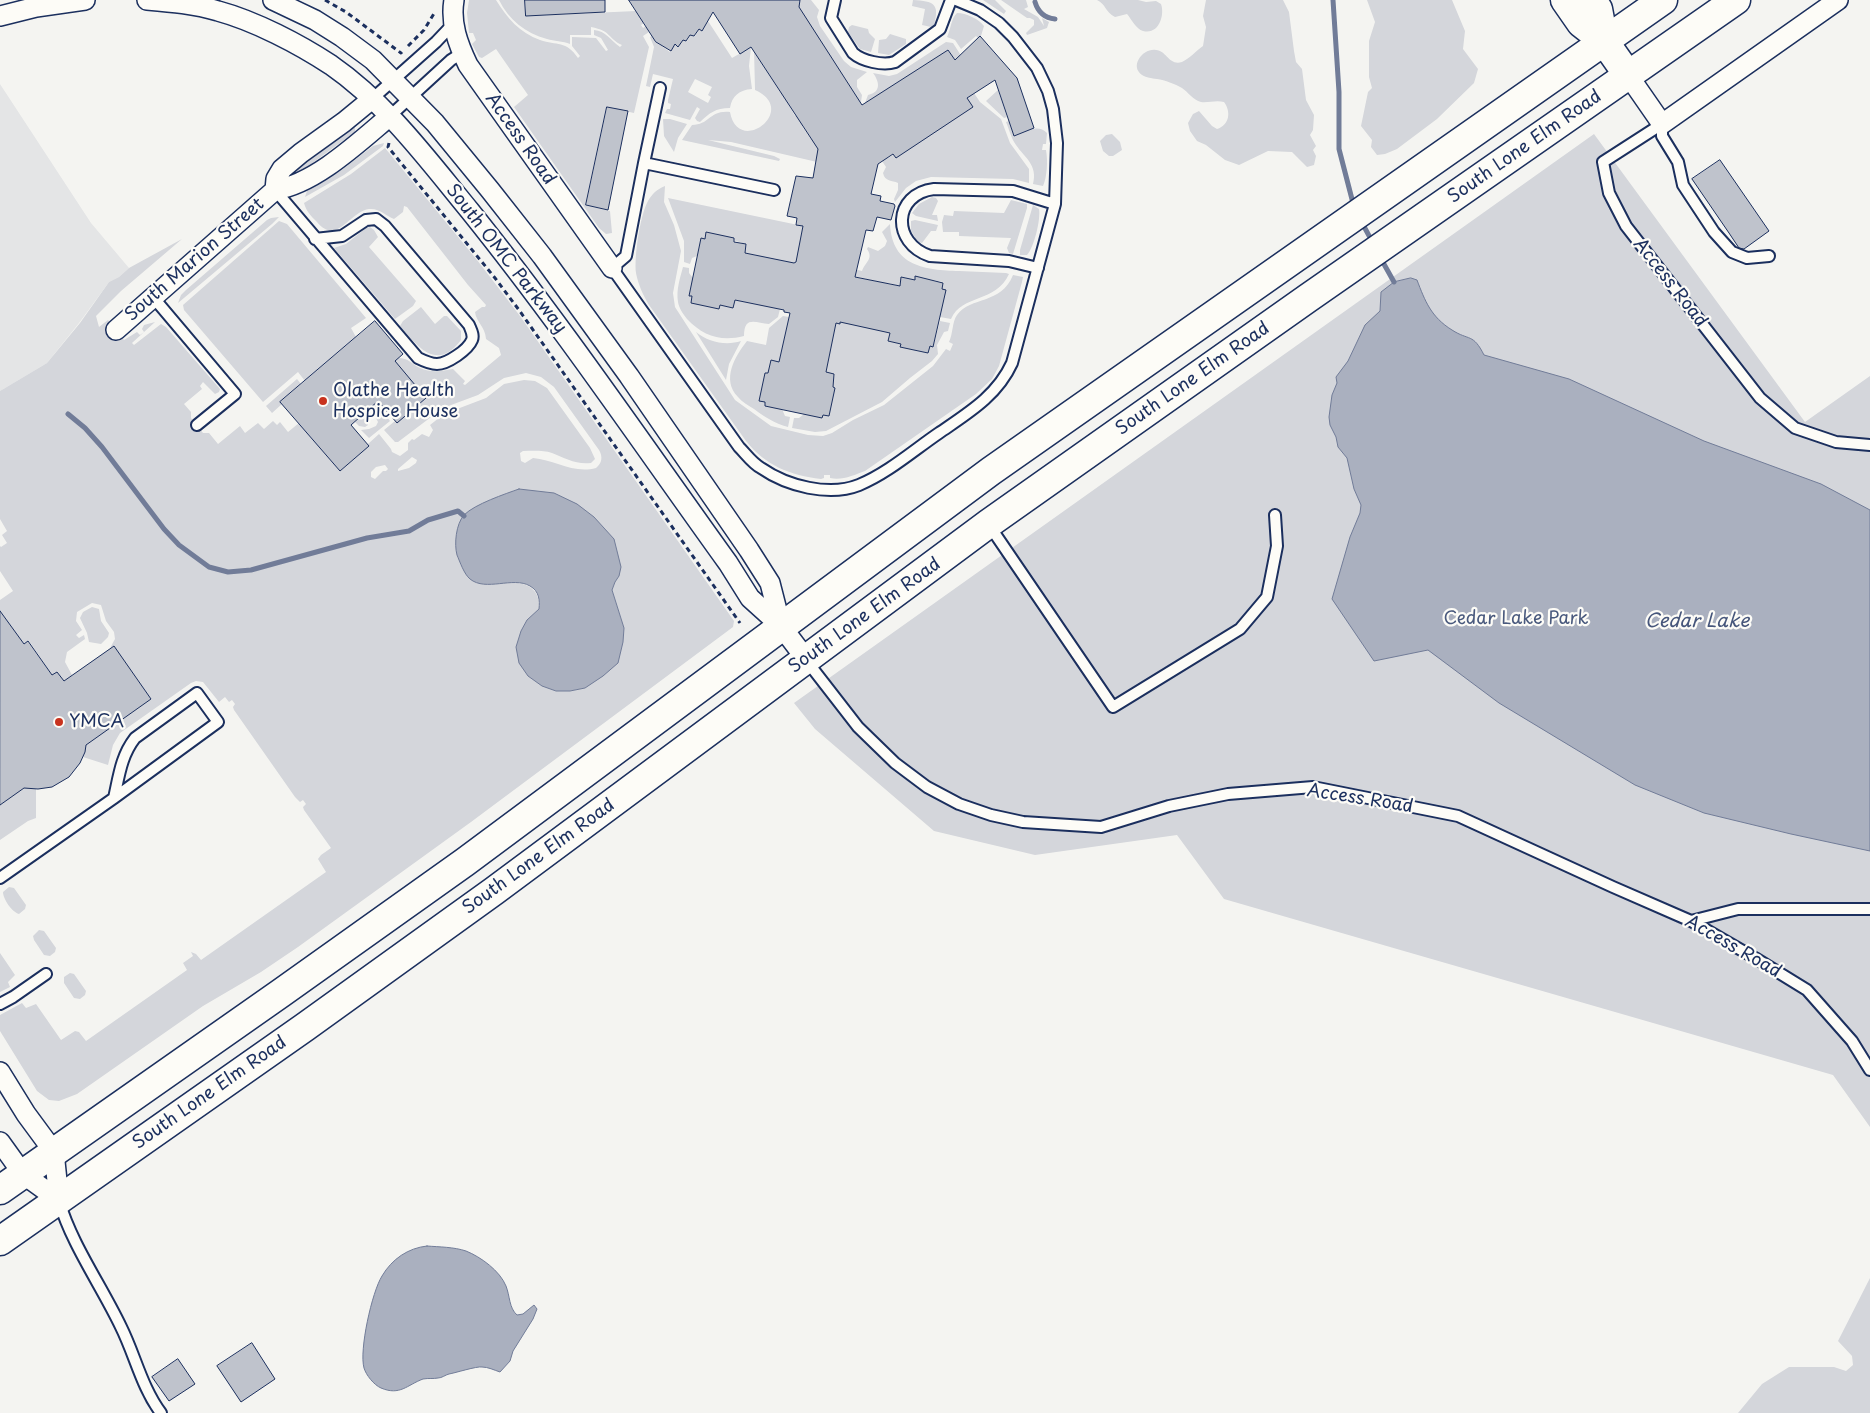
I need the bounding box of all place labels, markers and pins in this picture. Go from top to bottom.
place label: Olathe Health Hospice House [333,380,458,422]
marker: Olathe Health Hospice House [317,395,329,407]
place label: YMCA [69,711,124,733]
marker: YMCA [53,716,65,728]

